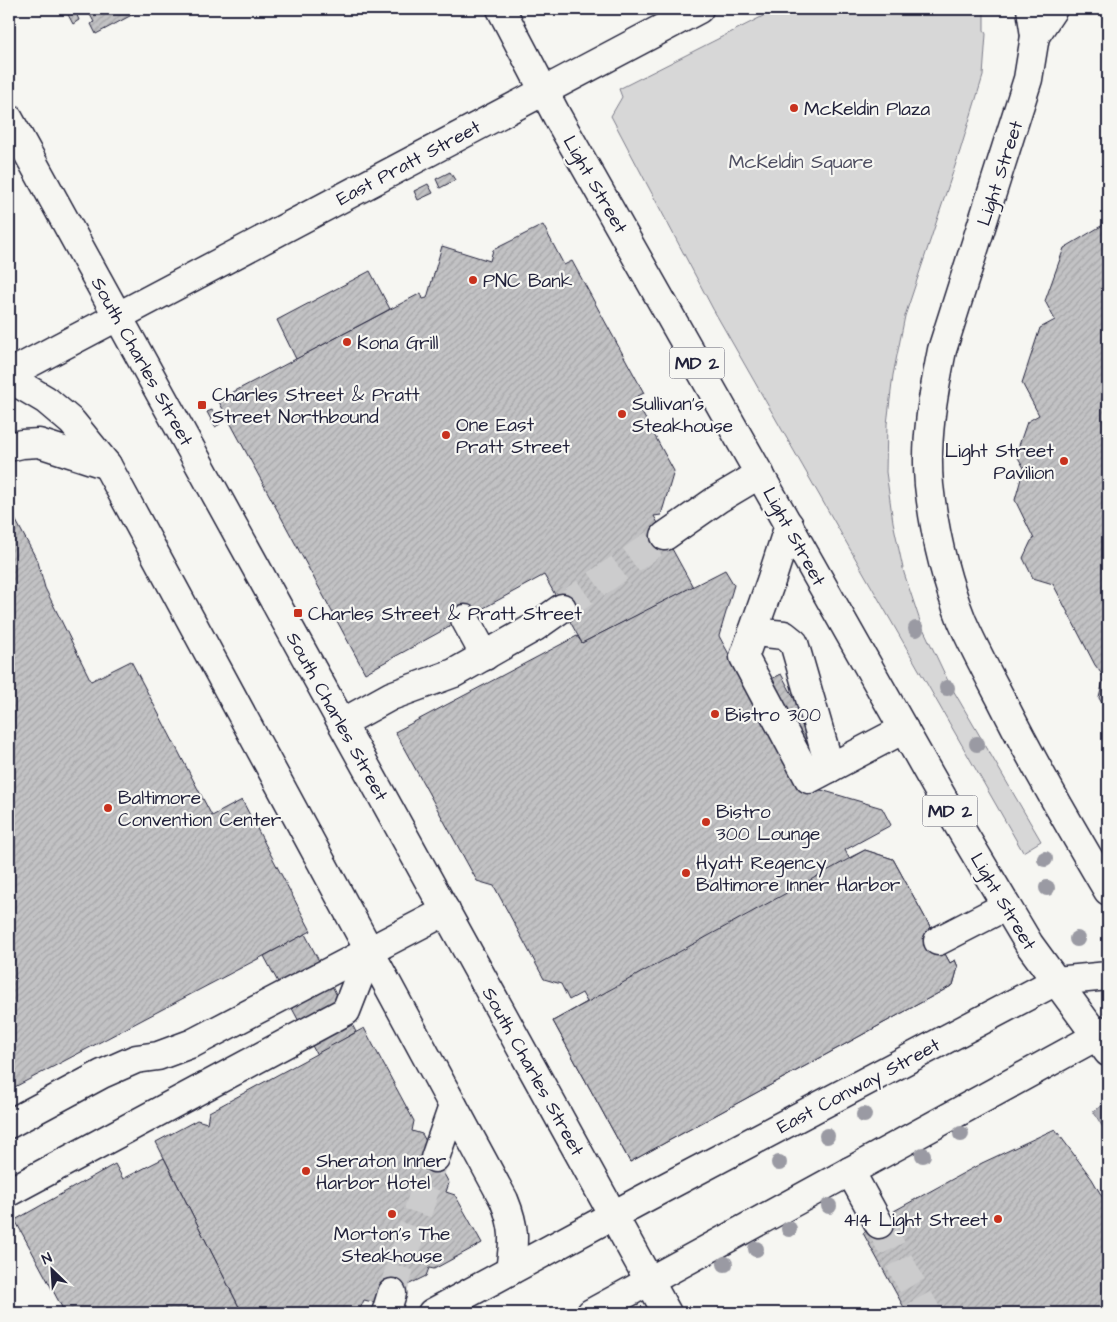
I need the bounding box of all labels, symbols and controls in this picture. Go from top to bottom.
place label: McKeldin Plaza [804,96,930,123]
marker: McKeldin Plaza [788,102,800,114]
street label: East Pratt Street [332,114,486,213]
street label: Light Street [971,117,1031,230]
street label: Light Street [555,131,634,240]
park label: McKeldin Square [729,149,873,176]
place label: PNC Bank [483,268,573,295]
street label: South Charles Street [84,272,200,451]
marker: PNC Bank [467,274,479,286]
place label: Kona Grill [357,330,438,357]
marker: Kona Grill [341,336,353,348]
road number: MD 2 [670,348,724,378]
place label: Charles Street & Pratt Street Northbound [212,382,420,431]
place label: Sullivan's Steakhouse [632,391,733,440]
marker: Charles Street & Pratt Street Northbound [196,399,208,411]
marker: Sullivan's Steakhouse [616,408,628,420]
place label: One East Pratt Street [456,412,570,461]
marker: One East Pratt Street [440,429,452,441]
place label: Light Street Pavilion [945,438,1054,487]
marker: Light Street Pavilion [1058,455,1070,467]
street label: Light Street [755,482,832,592]
place label: Charles Street & Pratt Street [308,601,582,628]
marker: Charles Street & Pratt Street [292,607,304,619]
street label: South Charles Street [279,627,395,806]
place label: Bistro 300 [725,702,821,729]
marker: Bistro 300 [709,708,721,720]
place label: Baltimore Convention Center [118,785,282,834]
road number: MD 2 [922,796,978,826]
place label: Bistro 300 Lounge [716,799,820,849]
marker: Baltimore Convention Center [102,802,114,814]
marker: Bistro 300 Lounge [700,816,712,828]
street label: Light Street [962,848,1043,956]
place label: Hyatt Regency Baltimore Inner Harbor [696,850,901,899]
marker: Hyatt Regency Baltimore Inner Harbor [680,867,692,879]
street label: South Charles Street [475,982,591,1161]
street label: East Conway Street [772,1032,946,1142]
place label: Sheraton Inner Harbor Hotel [316,1148,447,1197]
marker: Sheraton Inner Harbor Hotel [300,1165,312,1177]
place label: 414 Light Street [843,1207,988,1235]
marker: Morton's The Steakhouse [386,1208,398,1220]
marker: 414 Light Street [992,1213,1004,1225]
place label: Morton's The Steakhouse [334,1221,450,1270]
north arrow [28,1244,78,1294]
text: N [39,1248,55,1270]

